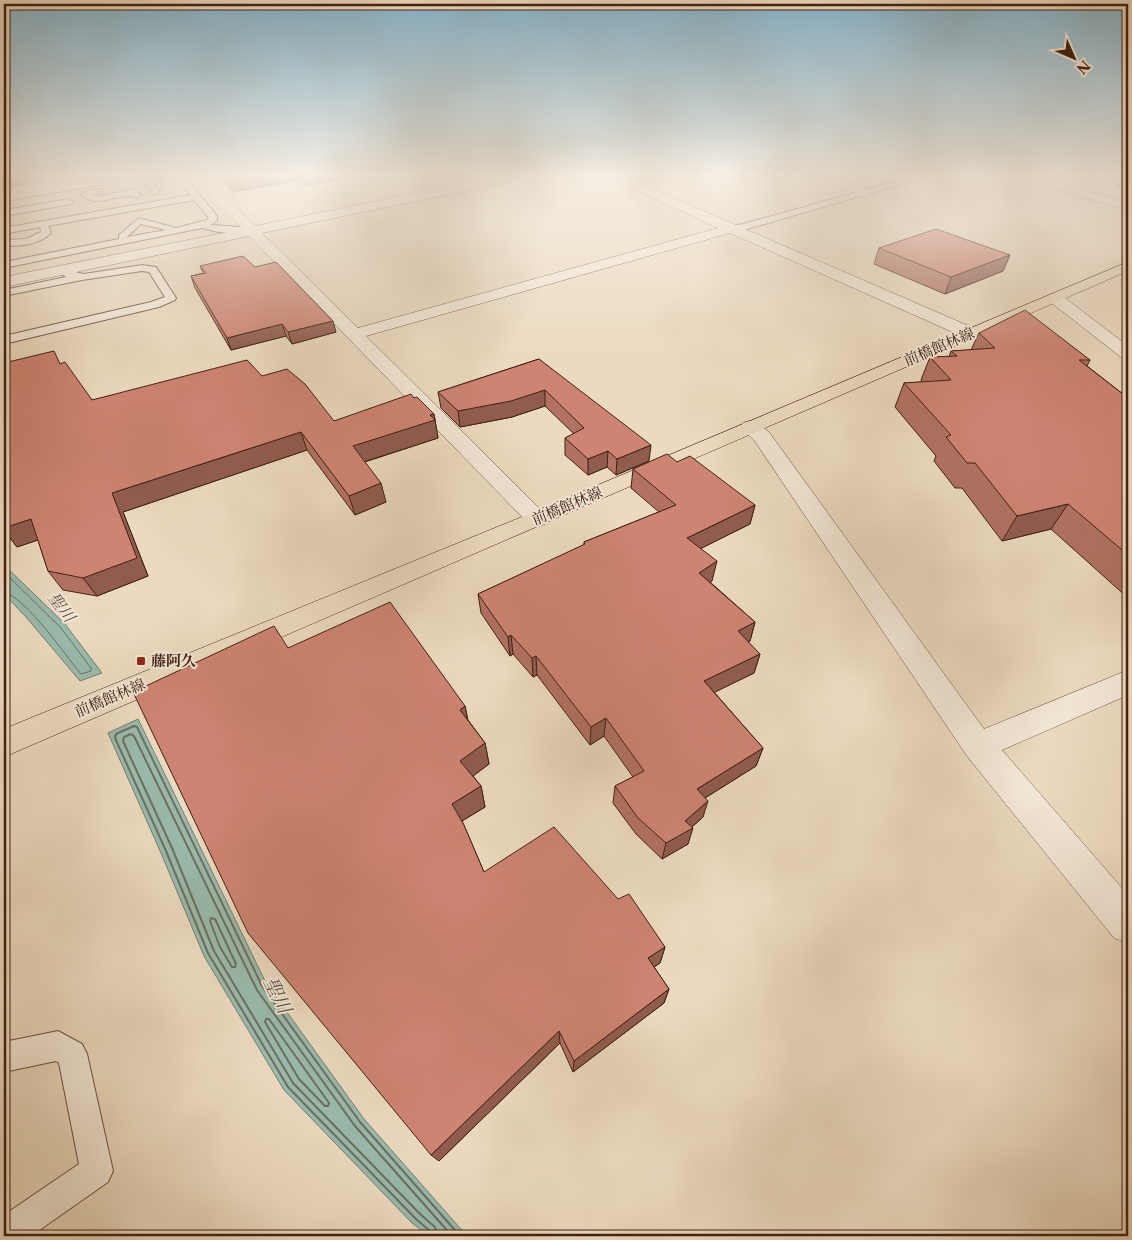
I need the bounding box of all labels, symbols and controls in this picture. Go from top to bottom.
north arrow [1050,32,1100,82]
text: N [1073,57,1094,78]
street label: 前橋館林線 [901,323,977,370]
street label: 前橋館林線 [529,482,605,529]
water label: 聖川 [44,588,81,627]
place label: 藤阿久 [151,651,196,670]
marker: 藤阿久 [135,655,147,667]
street label: 前橋館林線 [72,674,148,721]
water label: 聖川 [259,973,297,1019]

